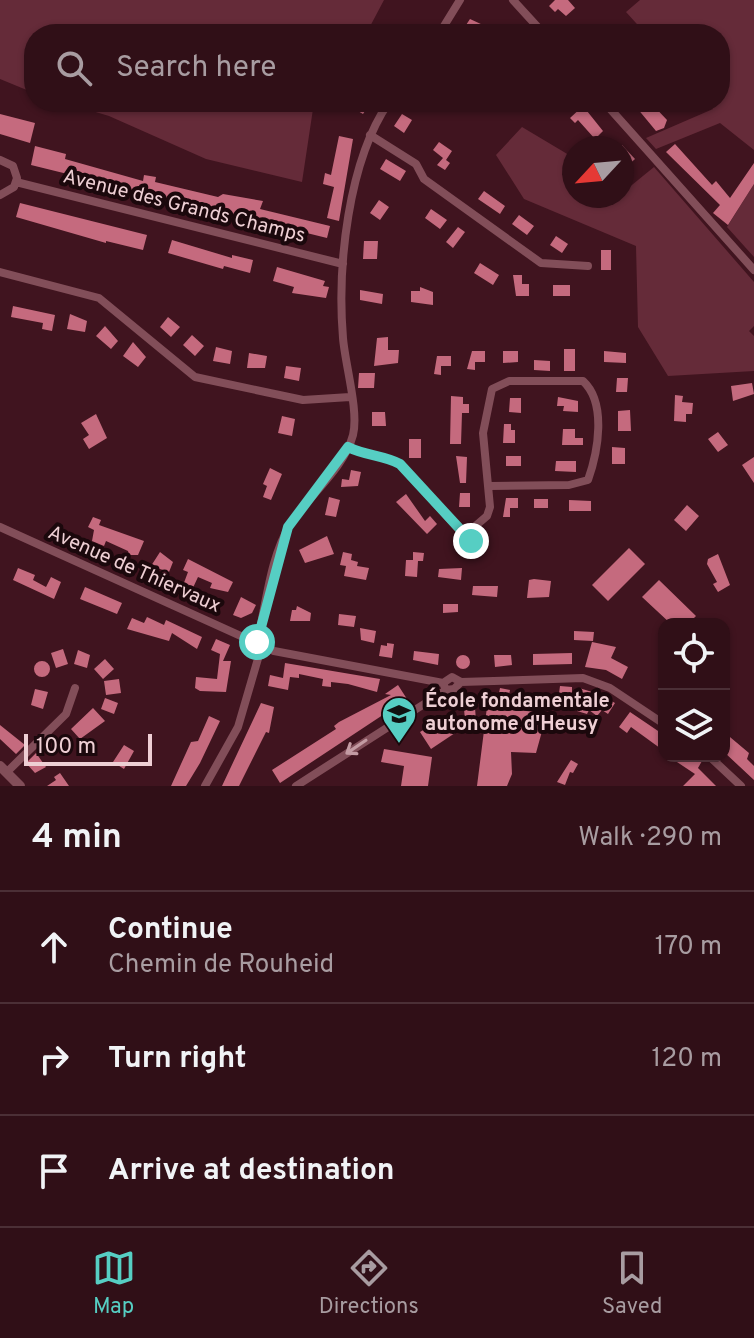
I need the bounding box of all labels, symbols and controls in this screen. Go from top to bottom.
search box [24,24,730,112]
icon: search [52,46,96,90]
text: Search here [116,50,276,87]
north arrow [562,136,634,208]
street label: Avenue des Grands Champs [60,164,308,250]
street label: Avenue de Thiervaux [44,520,224,620]
route end [453,523,489,559]
map controls [658,618,730,762]
button: locate [658,618,730,690]
route start [239,624,275,660]
place label: École fondamentale autonome d'Heusy [425,687,610,738]
button: layers [658,690,730,762]
school or university icon: École fondamentale autonome d'Heusy [380,695,418,745]
scale bar [24,730,152,766]
text: 100 m [36,734,96,761]
one-way arrow [345,739,368,755]
text: 4 min [32,817,122,860]
text: Walk · 290 m [578,822,722,855]
text: Continue [108,912,233,949]
icon: ahead [32,925,76,969]
text: 170 m [655,931,722,964]
text: Chemin de Rouheid [108,949,334,982]
icon: right [32,1037,76,1081]
text: Turn right [108,1041,246,1078]
text: 120 m [652,1043,722,1076]
icon: arrive [32,1149,76,1193]
text: Arrive at destination [108,1153,394,1190]
tab: Map [92,1246,136,1321]
tab: Directions [319,1246,419,1321]
tab: Saved [602,1246,662,1321]

